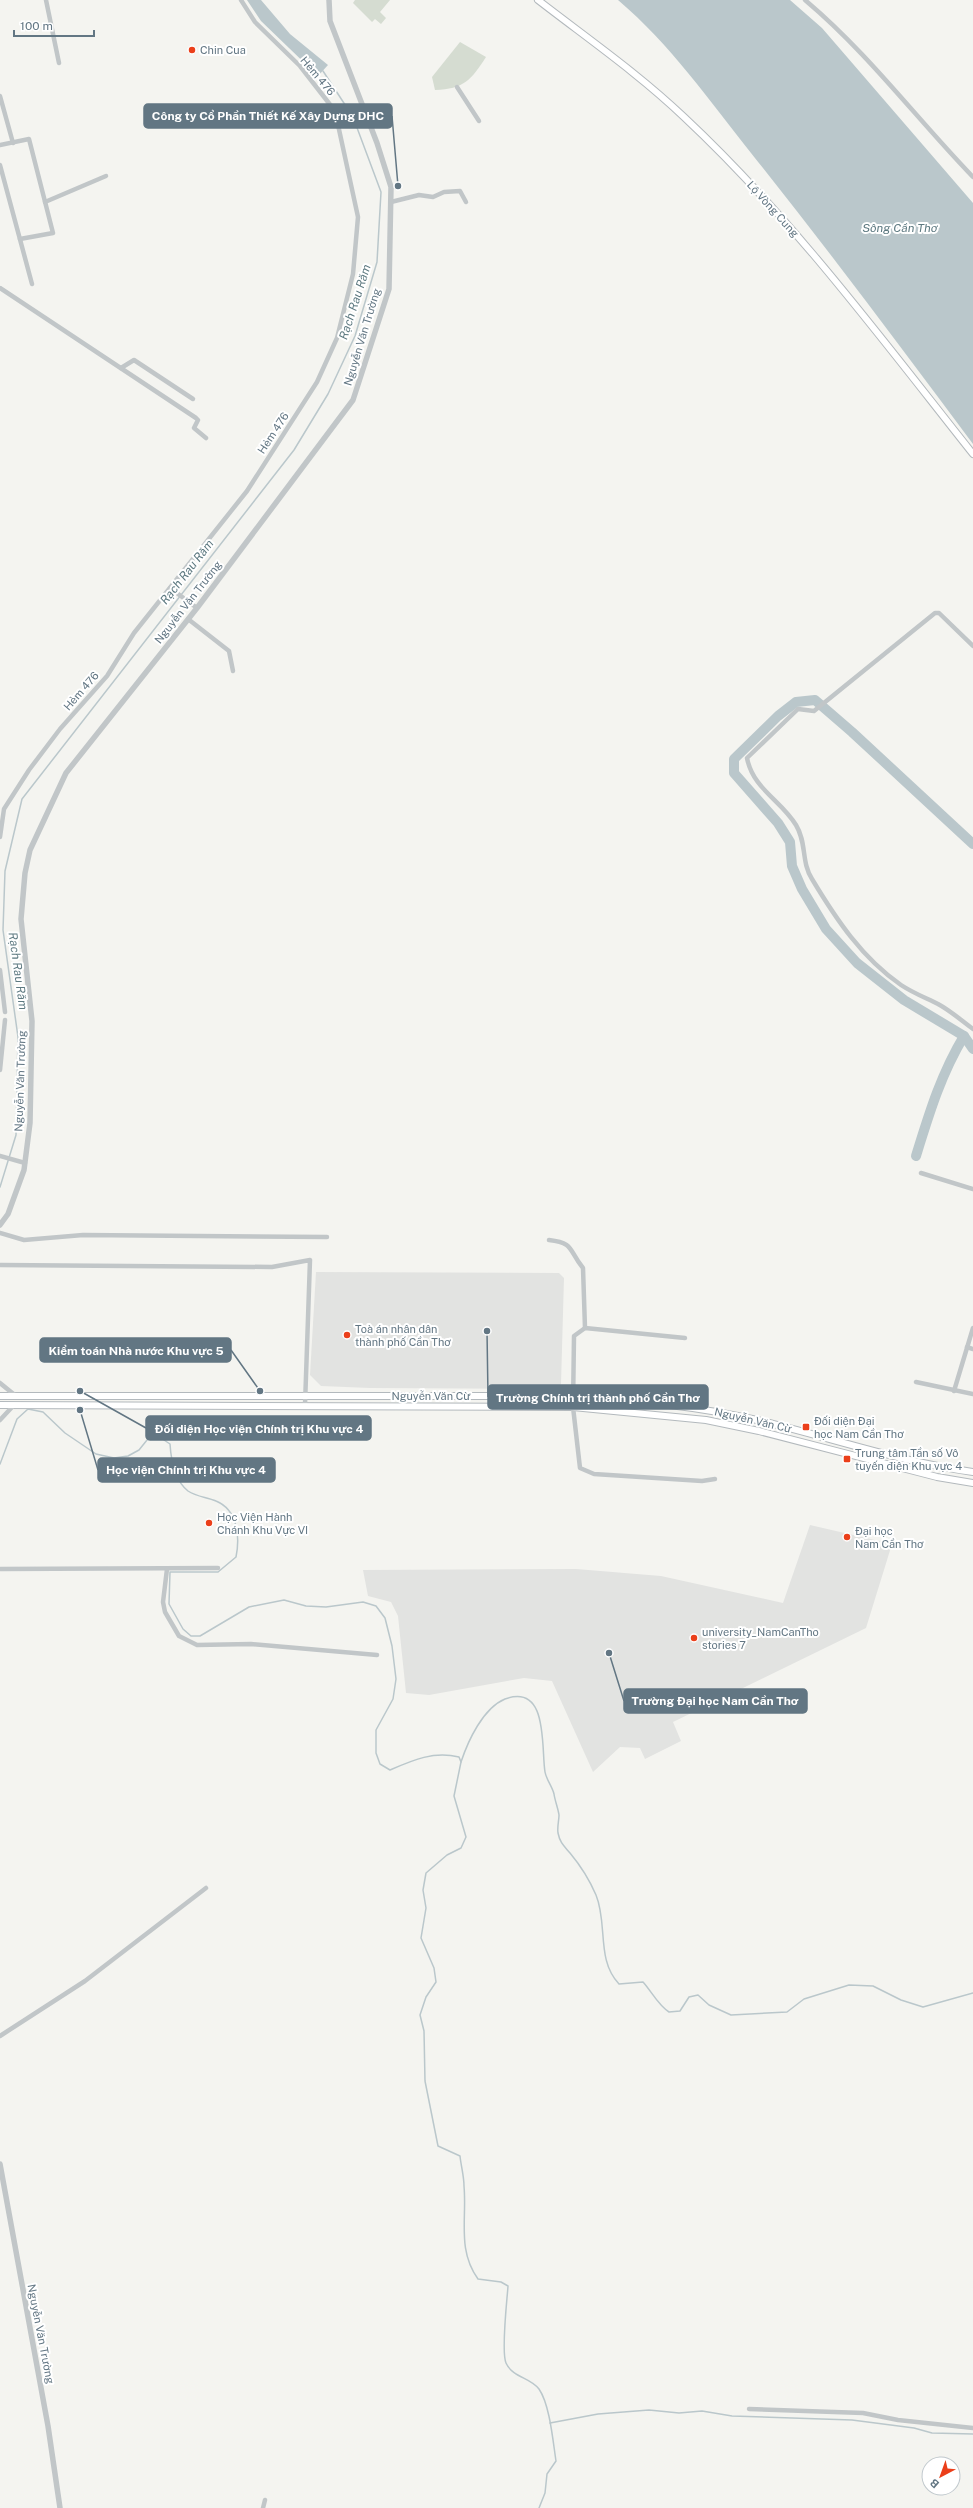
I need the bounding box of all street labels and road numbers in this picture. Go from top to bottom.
street label: Hẻm 476 [298,54,338,98]
street label: Lộ Vòng Cung [745,179,801,239]
street label: Nguyễn Văn Trường [341,287,383,387]
street label: Hẻm 476 [255,410,291,456]
street label: Nguyễn Văn Trường [152,558,224,646]
street label: Hẻm 476 [61,669,101,713]
street label: Nguyễn Văn Trường [12,1030,28,1132]
street label: Nguyễn Văn Cừ [392,1390,471,1402]
street label: Nguyễn Văn Cừ [713,1405,794,1435]
street label: Nguyễn Văn Trường [25,2283,57,2385]

